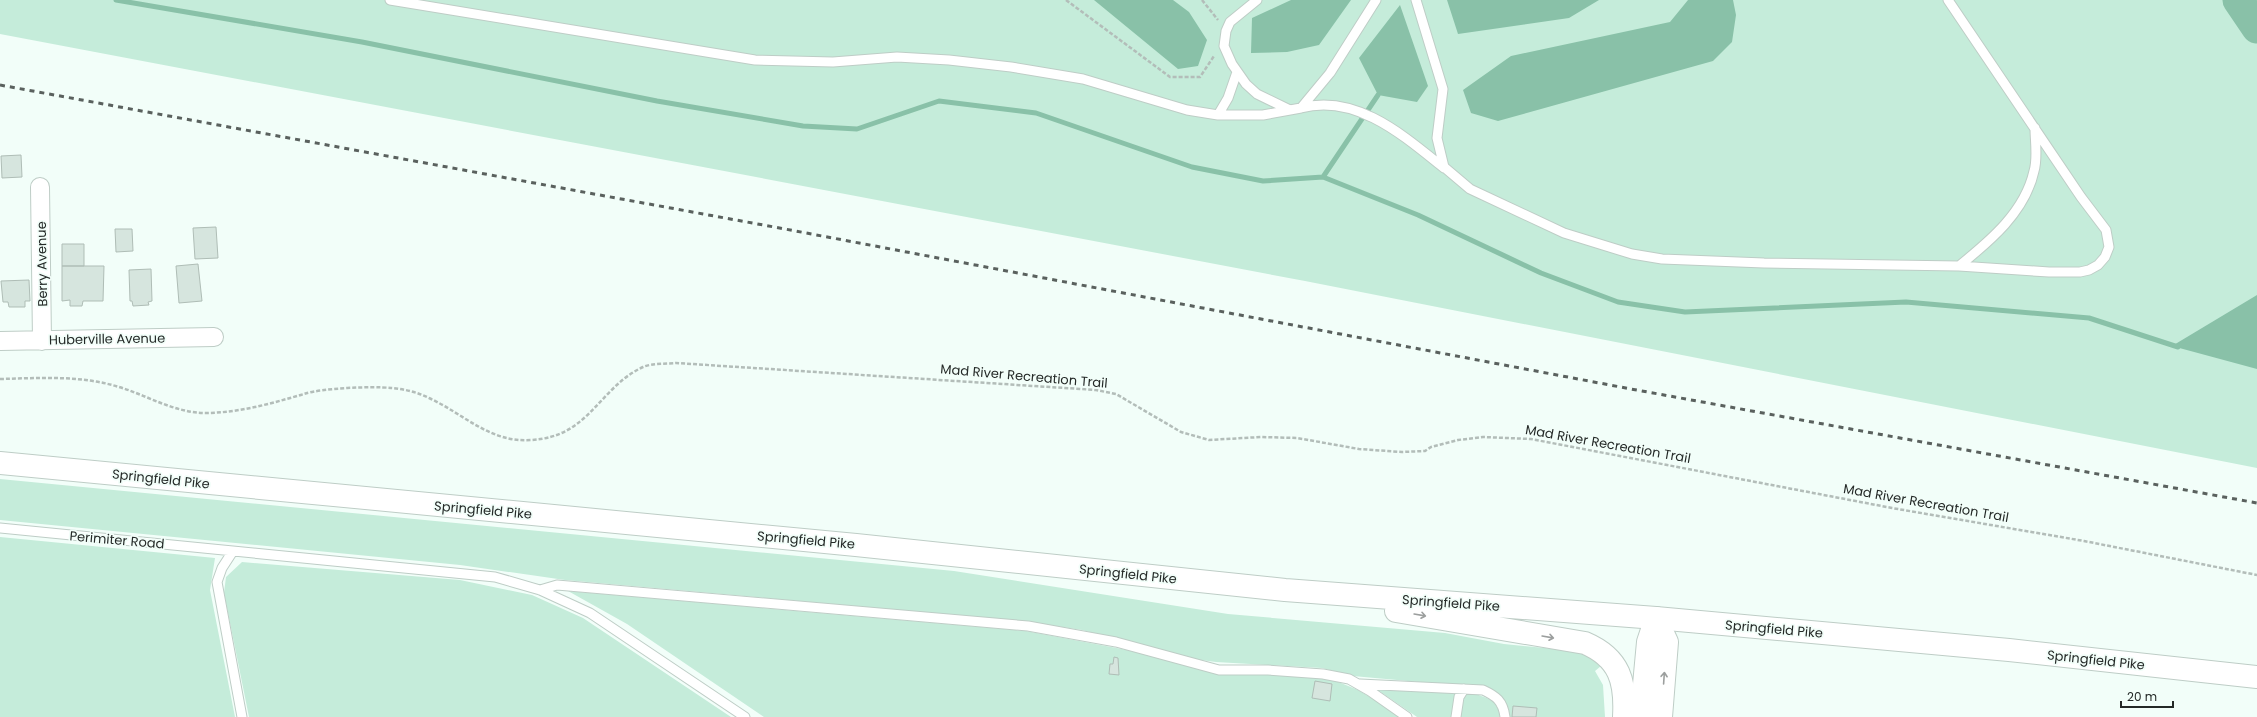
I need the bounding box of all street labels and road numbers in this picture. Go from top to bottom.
street label: Berry Avenue [32,221,52,307]
street label: Huberville Avenue [49,328,165,350]
street label: Mad River Recreation Trail [940,359,1108,393]
street label: Mad River Recreation Trail [1524,420,1692,468]
street label: Springfield Pike [111,464,211,494]
street label: Mad River Recreation Trail [1842,479,2010,527]
street label: Springfield Pike [433,496,533,524]
street label: Perimiter Road [69,526,165,554]
street label: Springfield Pike [756,526,856,554]
street label: Springfield Pike [1078,559,1178,589]
street label: Springfield Pike [1401,590,1501,616]
street label: Springfield Pike [1724,615,1824,643]
street label: Springfield Pike [2046,645,2146,675]

